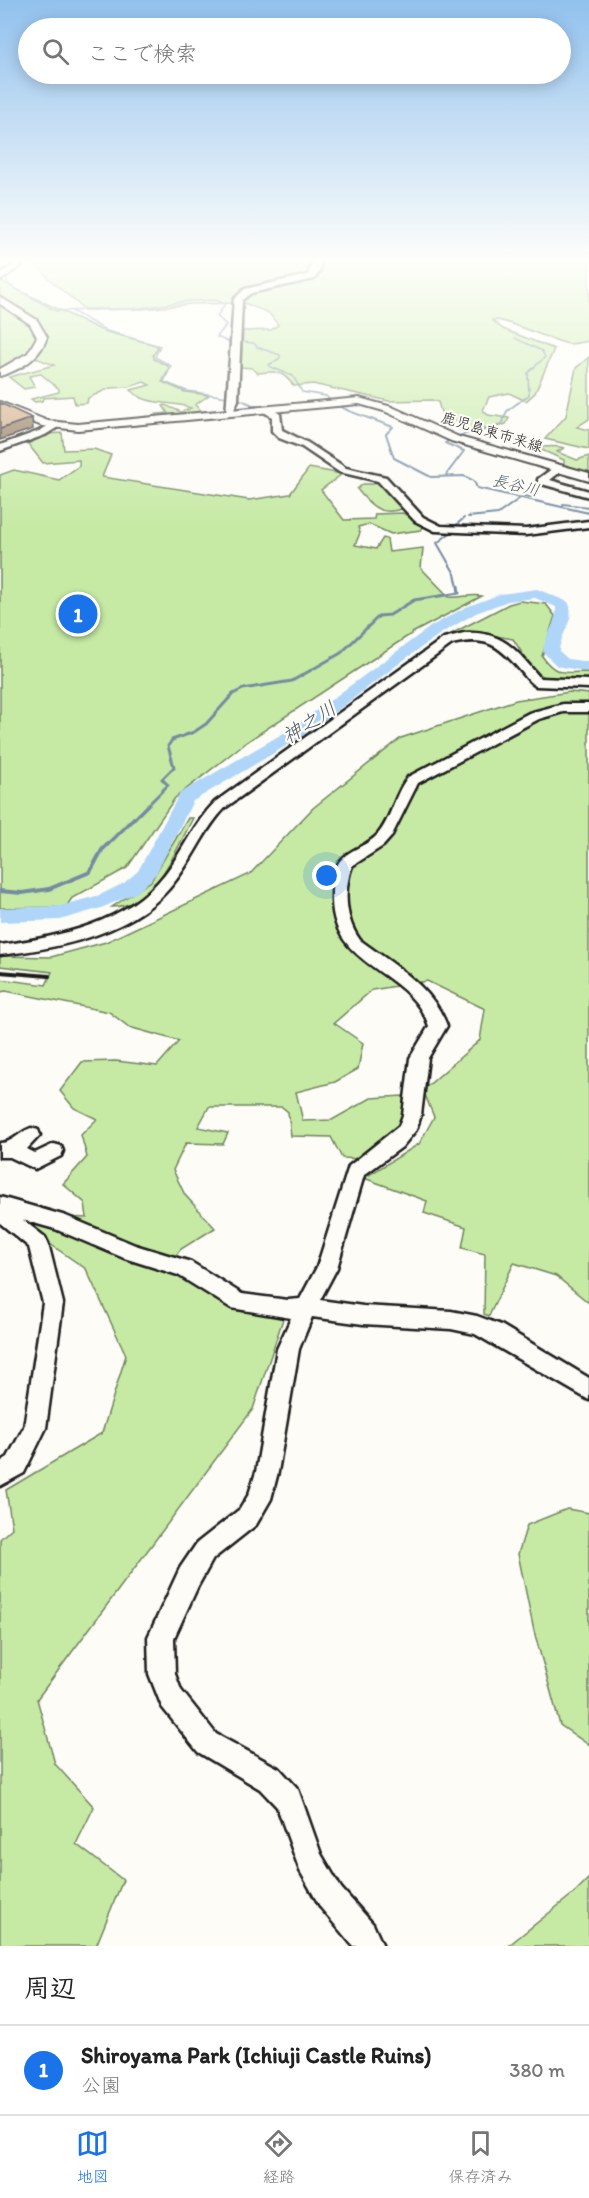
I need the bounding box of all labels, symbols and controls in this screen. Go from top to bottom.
search box [18,18,571,84]
icon: search [39,35,72,68]
text: ここで検索 [87,40,197,67]
street label: 鹿児島東市来線 [439,408,545,456]
water label: 長谷川 [490,470,542,500]
pin: 1 [58,592,98,636]
water label: 神之川 [277,696,341,748]
your location [312,861,341,890]
text: 周辺 [24,1972,76,2004]
text: Shiroyama Park (Ichiuji Castle Ruins) [81,2042,431,2069]
text: 1 [39,2058,48,2082]
text: 380 m [510,2058,565,2082]
text: 公園 [81,2073,121,2097]
tab: 地図 [76,2127,109,2187]
tab: 経路 [262,2127,295,2187]
tab: 保存済み [448,2127,512,2187]

